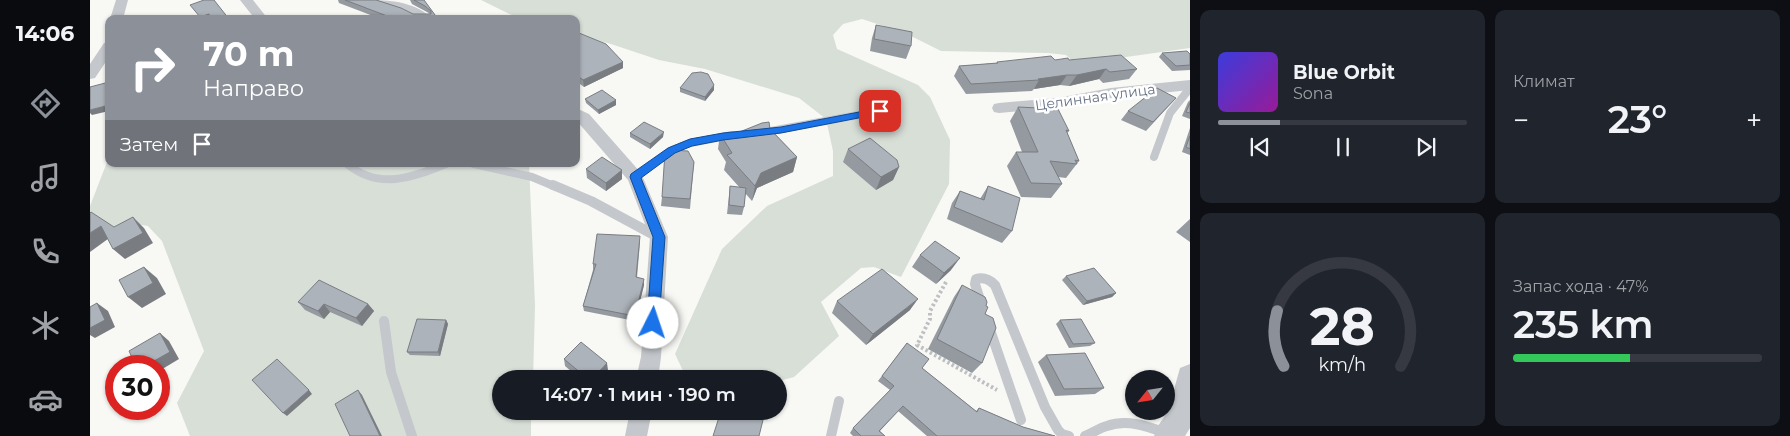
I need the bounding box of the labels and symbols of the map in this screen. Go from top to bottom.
street label: Целинная улица [1034,80,1156,114]
pin [859,90,901,132]
position arrow [626,296,678,348]
speed limit sign: 30 [105,355,170,420]
north arrow [1125,370,1175,420]

